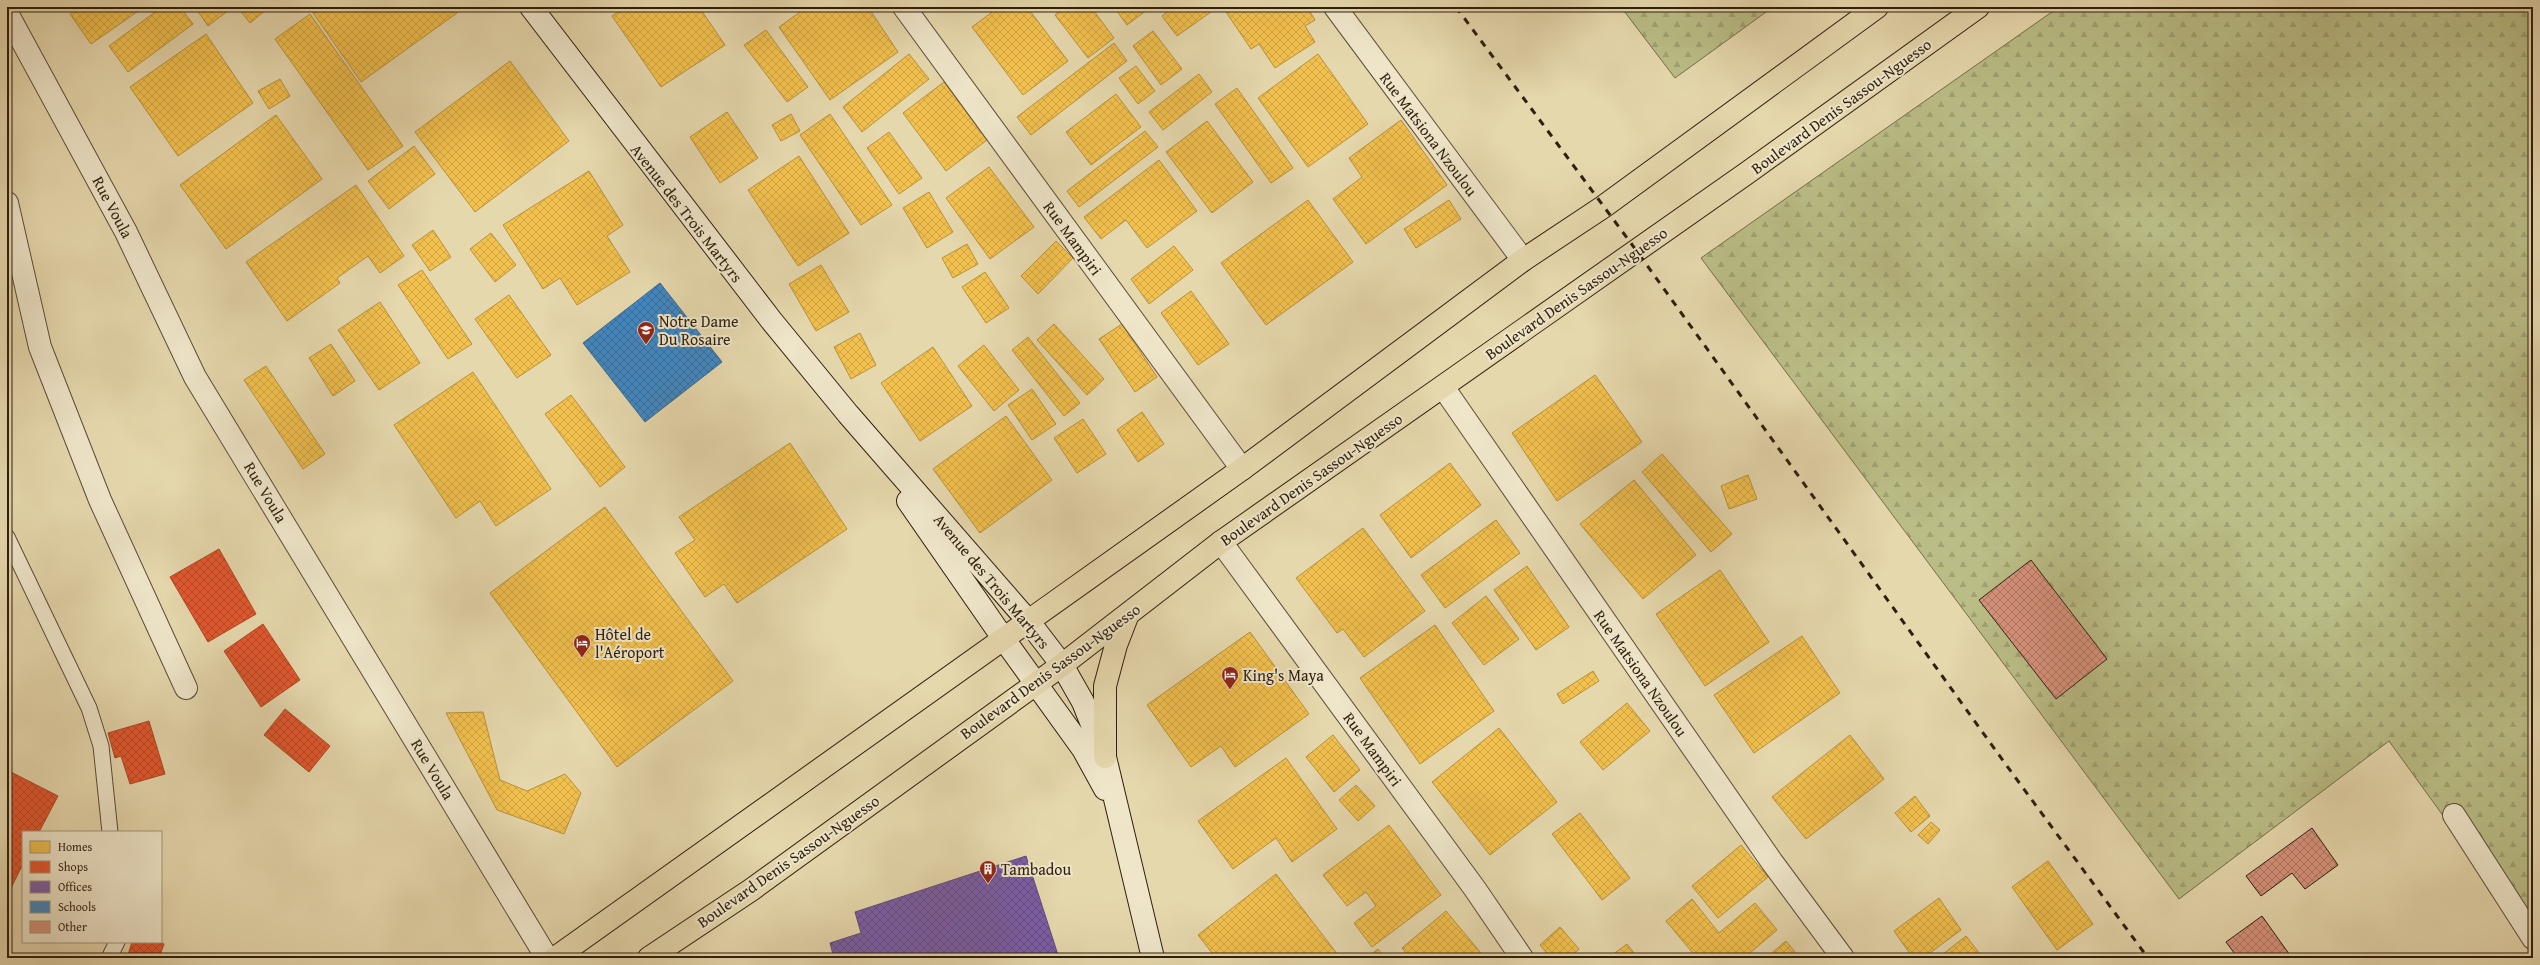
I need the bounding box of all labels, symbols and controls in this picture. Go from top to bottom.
street label: Boulevard Denis Sassou-Nguesso [1746,32,1936,180]
street label: Rue Matsiona Nzoulou [1374,67,1484,201]
street label: Avenue des Trois Martyrs [625,139,749,287]
street label: Rue Voula [87,172,140,243]
street label: Rue Mampiri [1038,196,1109,281]
street label: Boulevard Denis Sassou-Nguesso [1480,221,1672,365]
place label: Notre Dame Du Rosaire [659,309,739,351]
school or university icon: Notre Dame Du Rosaire [636,320,656,345]
street label: Boulevard Denis Sassou-Nguesso [1215,407,1407,551]
street label: Rue Voula [238,457,294,527]
street label: Avenue des Trois Martyrs [928,508,1056,654]
street label: Boulevard Denis Sassou-Nguesso [955,597,1145,745]
street label: Rue Matsiona Nzoulou [1588,605,1694,742]
place label: Hôtel de l'Aéroport [595,622,665,664]
hotel icon: Hôtel de l'Aéroport [572,633,592,658]
place label: King's Maya [1243,663,1324,687]
hotel icon: King's Maya [1220,665,1240,690]
street label: Rue Mampiri [1338,707,1409,792]
street label: Rue Voula [405,734,461,804]
street label: Boulevard Denis Sassou-Nguesso [692,789,884,933]
legend [22,831,162,943]
text: Homes [58,838,93,855]
place label: Tambadou [1001,857,1072,881]
text: Shops [58,858,88,875]
building icon: Tambadou [978,859,998,884]
text: Offices [58,878,92,895]
text: Schools [58,898,96,915]
text: Other [58,918,87,935]

